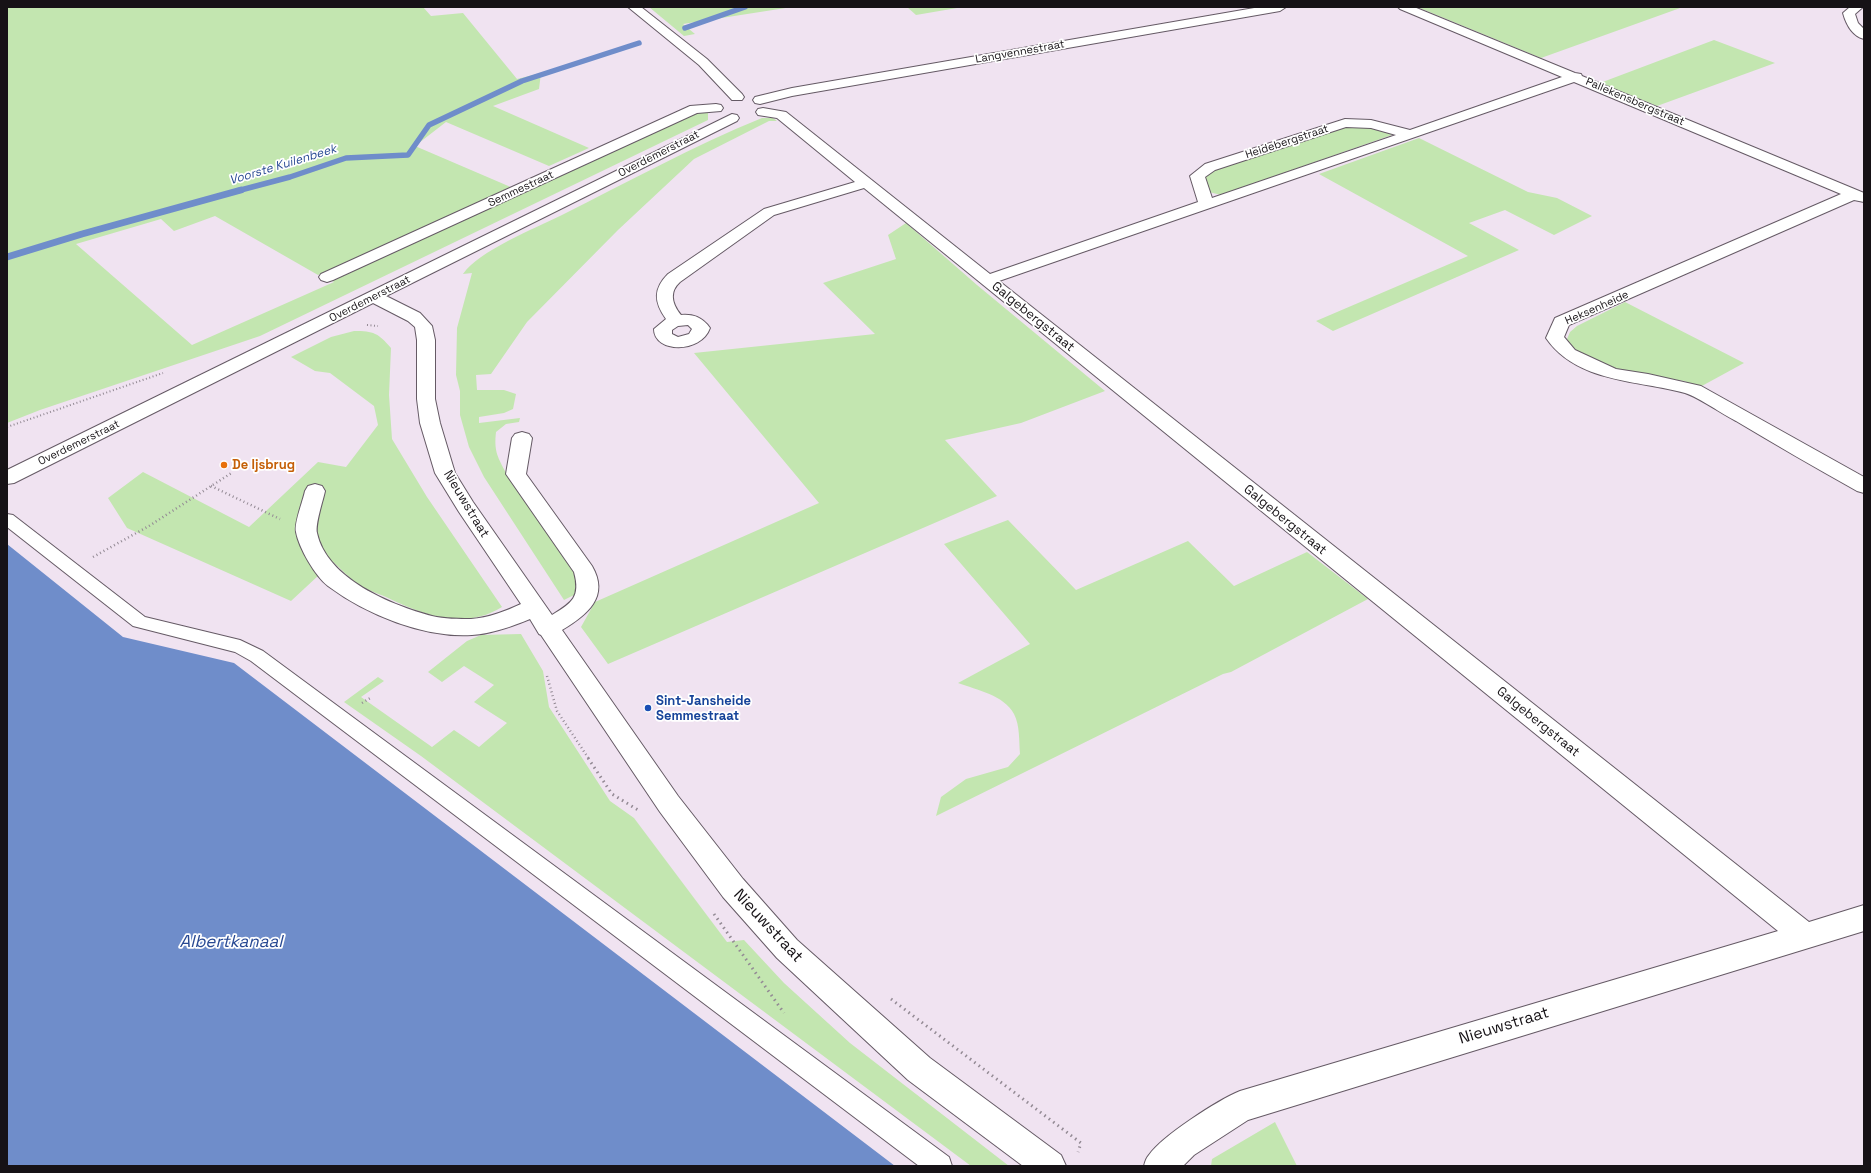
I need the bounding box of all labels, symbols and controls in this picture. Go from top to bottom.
street label: Langvennestraat [974,38,1066,66]
street label: Pallekensbergstraat [1584,75,1686,129]
street label: Heidebergstraat [1244,122,1330,162]
street label: Overdemerstraat [616,128,702,180]
water label: Voorste Kuilenbeek [228,142,338,188]
street label: Semmestraat [486,168,556,210]
street label: Overdemerstraat [327,273,413,325]
street label: Galgebergstraat [988,279,1078,355]
street label: Heksenheide [1563,288,1631,328]
street label: Overdemerstraat [36,418,122,468]
place label: De Ijsbrug [232,457,295,473]
marker: De Ijsbrug [219,460,229,470]
street label: Nieuwstraat [440,468,492,540]
street label: Galgebergstraat [1240,482,1330,558]
street label: Galgebergstraat [1493,684,1583,760]
place label: Sint-Jansheide Semmestraat [656,693,751,724]
marker: Sint-Jansheide Semmestraat [643,703,653,713]
street label: Nieuwstraat [729,885,807,967]
water label: Albertkanaal [180,932,282,952]
street label: Nieuwstraat [1457,1003,1551,1049]

